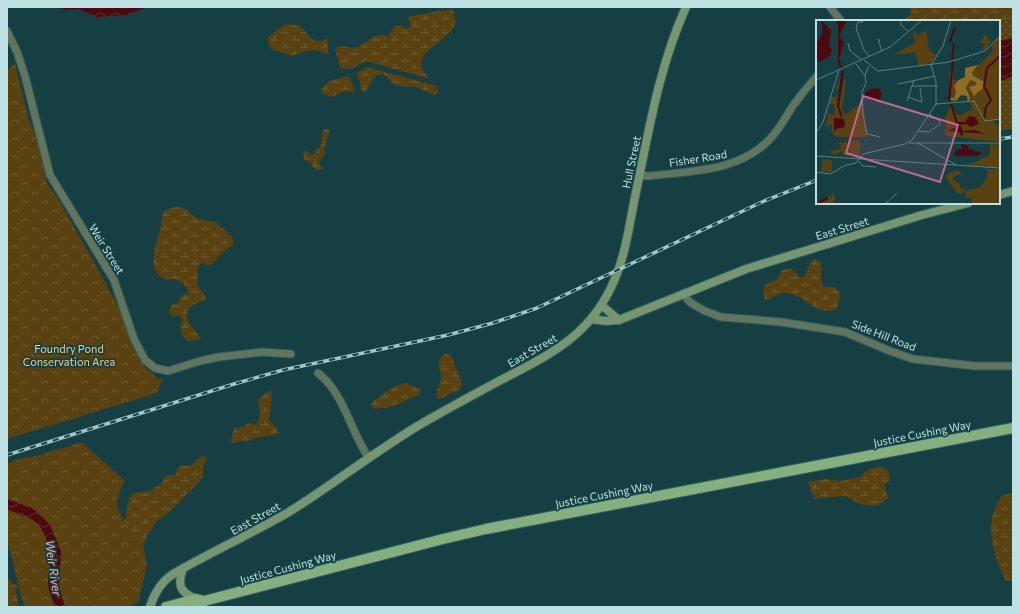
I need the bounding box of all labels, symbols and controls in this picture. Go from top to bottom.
inset map [816,20,1000,204]
street label: Hull Street [619,134,643,189]
street label: Fisher Road [668,147,728,169]
street label: East Street [814,214,871,242]
street label: Weir Street [86,222,128,277]
street label: Side Hill Road [850,317,918,353]
street label: East Street [505,330,559,369]
park label: Foundry Pond Conservation Area [23,342,115,368]
street label: Justice Cushing Way [872,417,972,450]
street label: Justice Cushing Way [554,478,654,511]
street label: East Street [228,499,283,537]
water label: Weir River [43,539,65,598]
street label: Justice Cushing Way [238,548,338,587]

